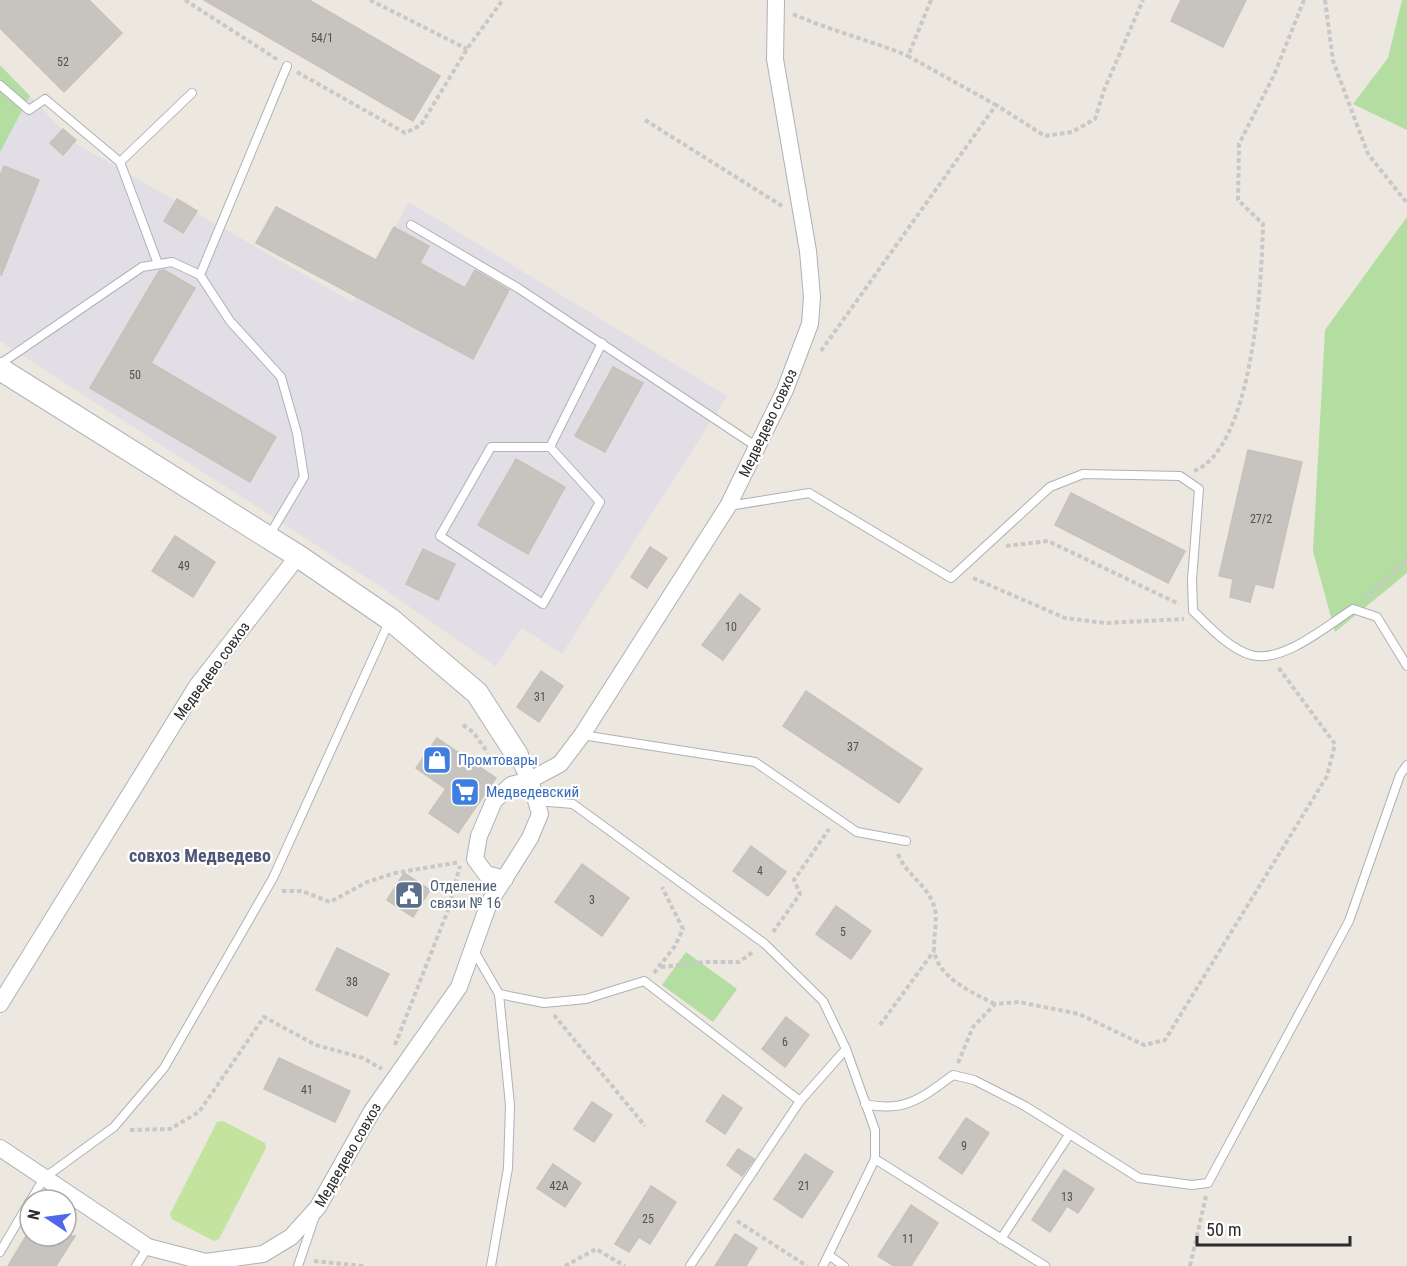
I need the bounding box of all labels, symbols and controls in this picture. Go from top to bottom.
house number: 54/1 [311,31,333,45]
house number: 52 [57,55,69,69]
street label: Медведево совхоз [735,366,801,480]
house number: 50 [129,368,141,382]
house number: 27/2 [1250,512,1272,526]
house number: 49 [178,559,190,573]
street label: Медведево совхоз [170,618,254,724]
house number: 10 [725,620,737,634]
house number: 31 [534,690,546,704]
house number: 37 [847,740,859,754]
shop icon: Промтовары [421,744,453,776]
place label: Промтовары [458,751,538,769]
supermarket icon: Медведевский [449,776,481,808]
place label: Медведевский [486,783,579,801]
district label: совхоз Медведево [129,845,271,866]
house number: 4 [757,864,763,878]
place label: Отделение связи № 16 [430,877,501,912]
public building icon: Отделение связи № 16 [393,879,425,911]
house number: 3 [589,893,595,907]
house number: 5 [840,925,846,939]
house number: 38 [346,975,358,989]
house number: 6 [782,1035,788,1049]
house number: 41 [301,1083,313,1097]
street label: Медведево совхоз [311,1100,385,1210]
house number: 9 [961,1139,967,1153]
house number: 42А [550,1179,568,1193]
house number: 21 [798,1179,810,1193]
north arrow [18,1188,78,1248]
house number: 13 [1061,1190,1073,1204]
text: N [24,1208,44,1222]
scale bar [1197,1209,1350,1247]
house number: 25 [642,1212,654,1226]
text: 50 m [1206,1219,1241,1240]
house number: 11 [902,1232,914,1246]

